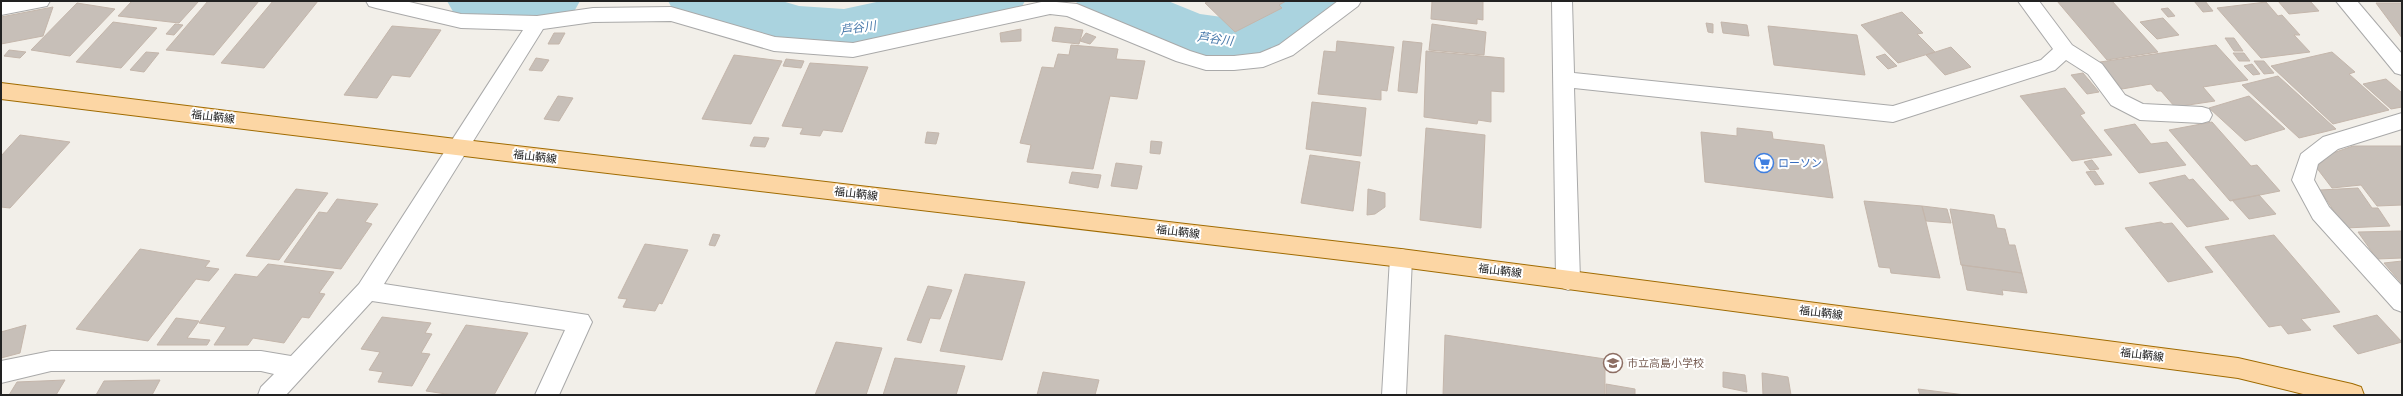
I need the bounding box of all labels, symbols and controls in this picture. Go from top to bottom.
water label: 芦谷川 [839,18,879,37]
water label: 芦谷川 [1196,30,1236,48]
street label: 福山鞆線 [190,108,236,126]
street label: 福山鞆線 [512,148,558,166]
supermarket icon: ローソン [1753,152,1775,174]
place label: ローソン [1778,157,1822,170]
street label: 福山鞆線 [833,185,879,203]
street label: 福山鞆線 [1155,223,1201,241]
street label: 福山鞆線 [1477,262,1523,280]
street label: 福山鞆線 [1798,304,1844,322]
street label: 福山鞆線 [2119,346,2165,364]
school or university icon: 市立高島小学校 [1602,352,1624,374]
place label: 市立高島小学校 [1627,357,1704,370]

